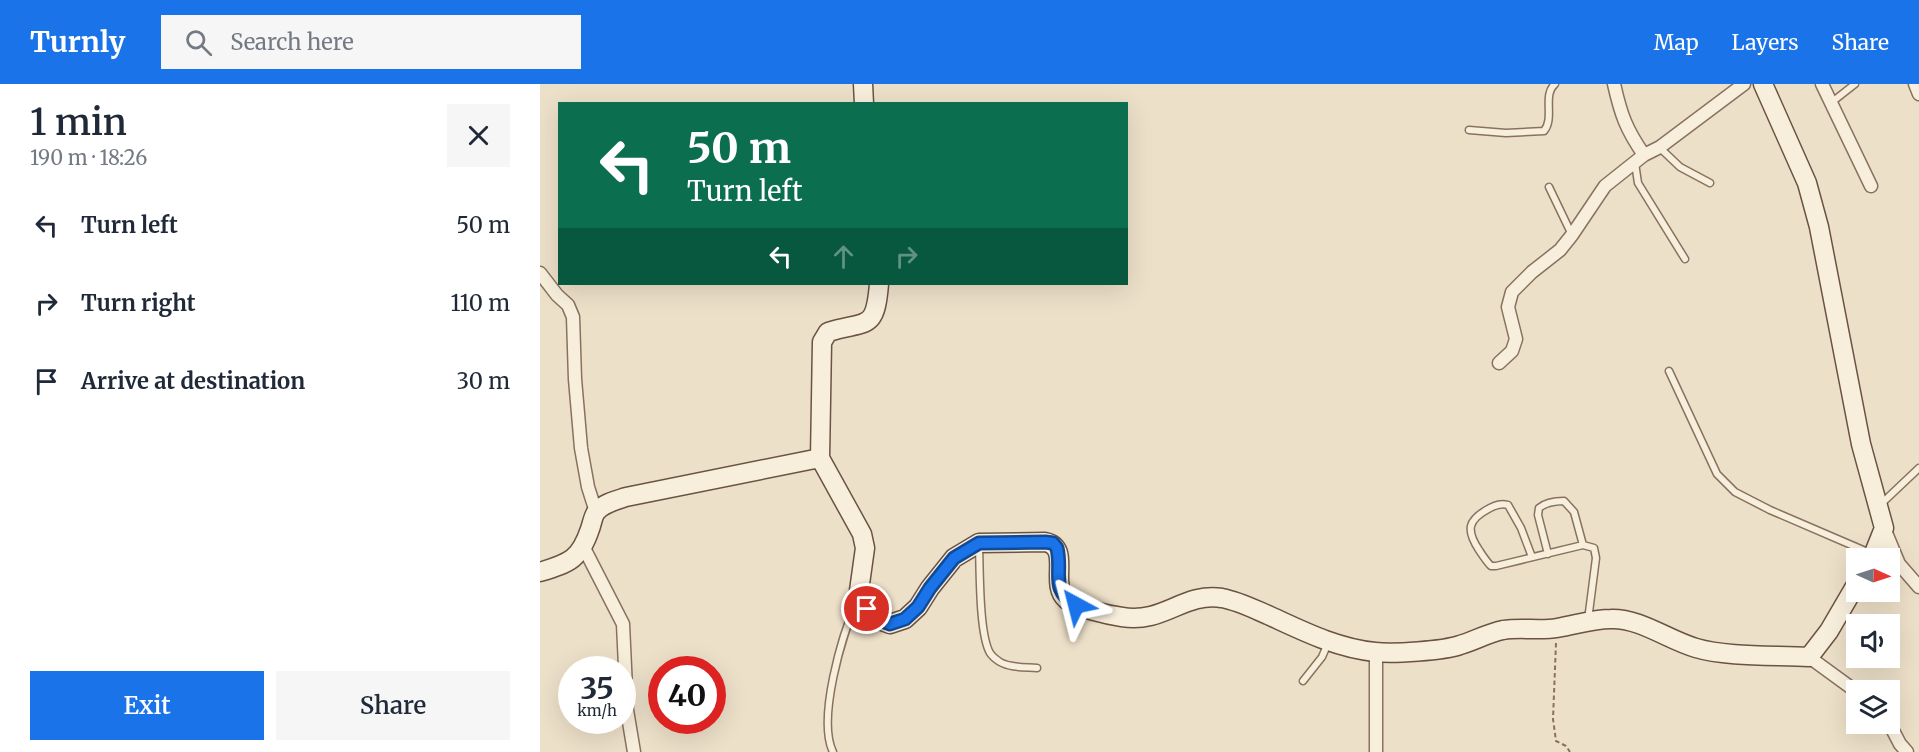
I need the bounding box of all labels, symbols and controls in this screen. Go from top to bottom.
search box [161,15,581,69]
text: Turnly [30,24,125,60]
icon: search [182,26,215,59]
text: Search here [230,28,354,56]
text: Map [1654,29,1699,56]
text: Layers [1732,29,1799,56]
text: Share [1832,29,1889,56]
text: 1 min [30,100,127,145]
button: close [447,104,510,167]
text: 50 m [687,122,791,174]
icon: left [588,126,666,204]
text: 190 m · 18:26 [30,145,147,170]
text: Turn left [687,174,802,208]
icon: left [30,209,63,242]
text: Turn left [81,211,178,239]
text: 50 m [456,211,510,239]
icon: left [764,240,797,273]
icon: ahead [827,240,860,273]
icon: right [890,240,923,273]
icon: right [30,287,63,320]
text: Turn right [81,289,195,317]
text: 110 m [451,289,510,317]
icon: arrive [30,365,63,398]
text: Arrive at destination [81,367,305,395]
text: 30 m [456,367,510,395]
north arrow [1846,548,1900,602]
map controls [1846,548,1900,734]
position arrow [1044,573,1108,637]
pin [841,583,892,634]
icon: arrive [850,592,883,625]
button: sound [1846,614,1900,668]
speed limit sign: 40 [648,656,726,734]
text: 35 [580,669,614,707]
button: Exit [30,671,264,740]
button: Share [276,671,510,740]
button: layers [1846,680,1900,734]
text: km/h [577,701,617,720]

